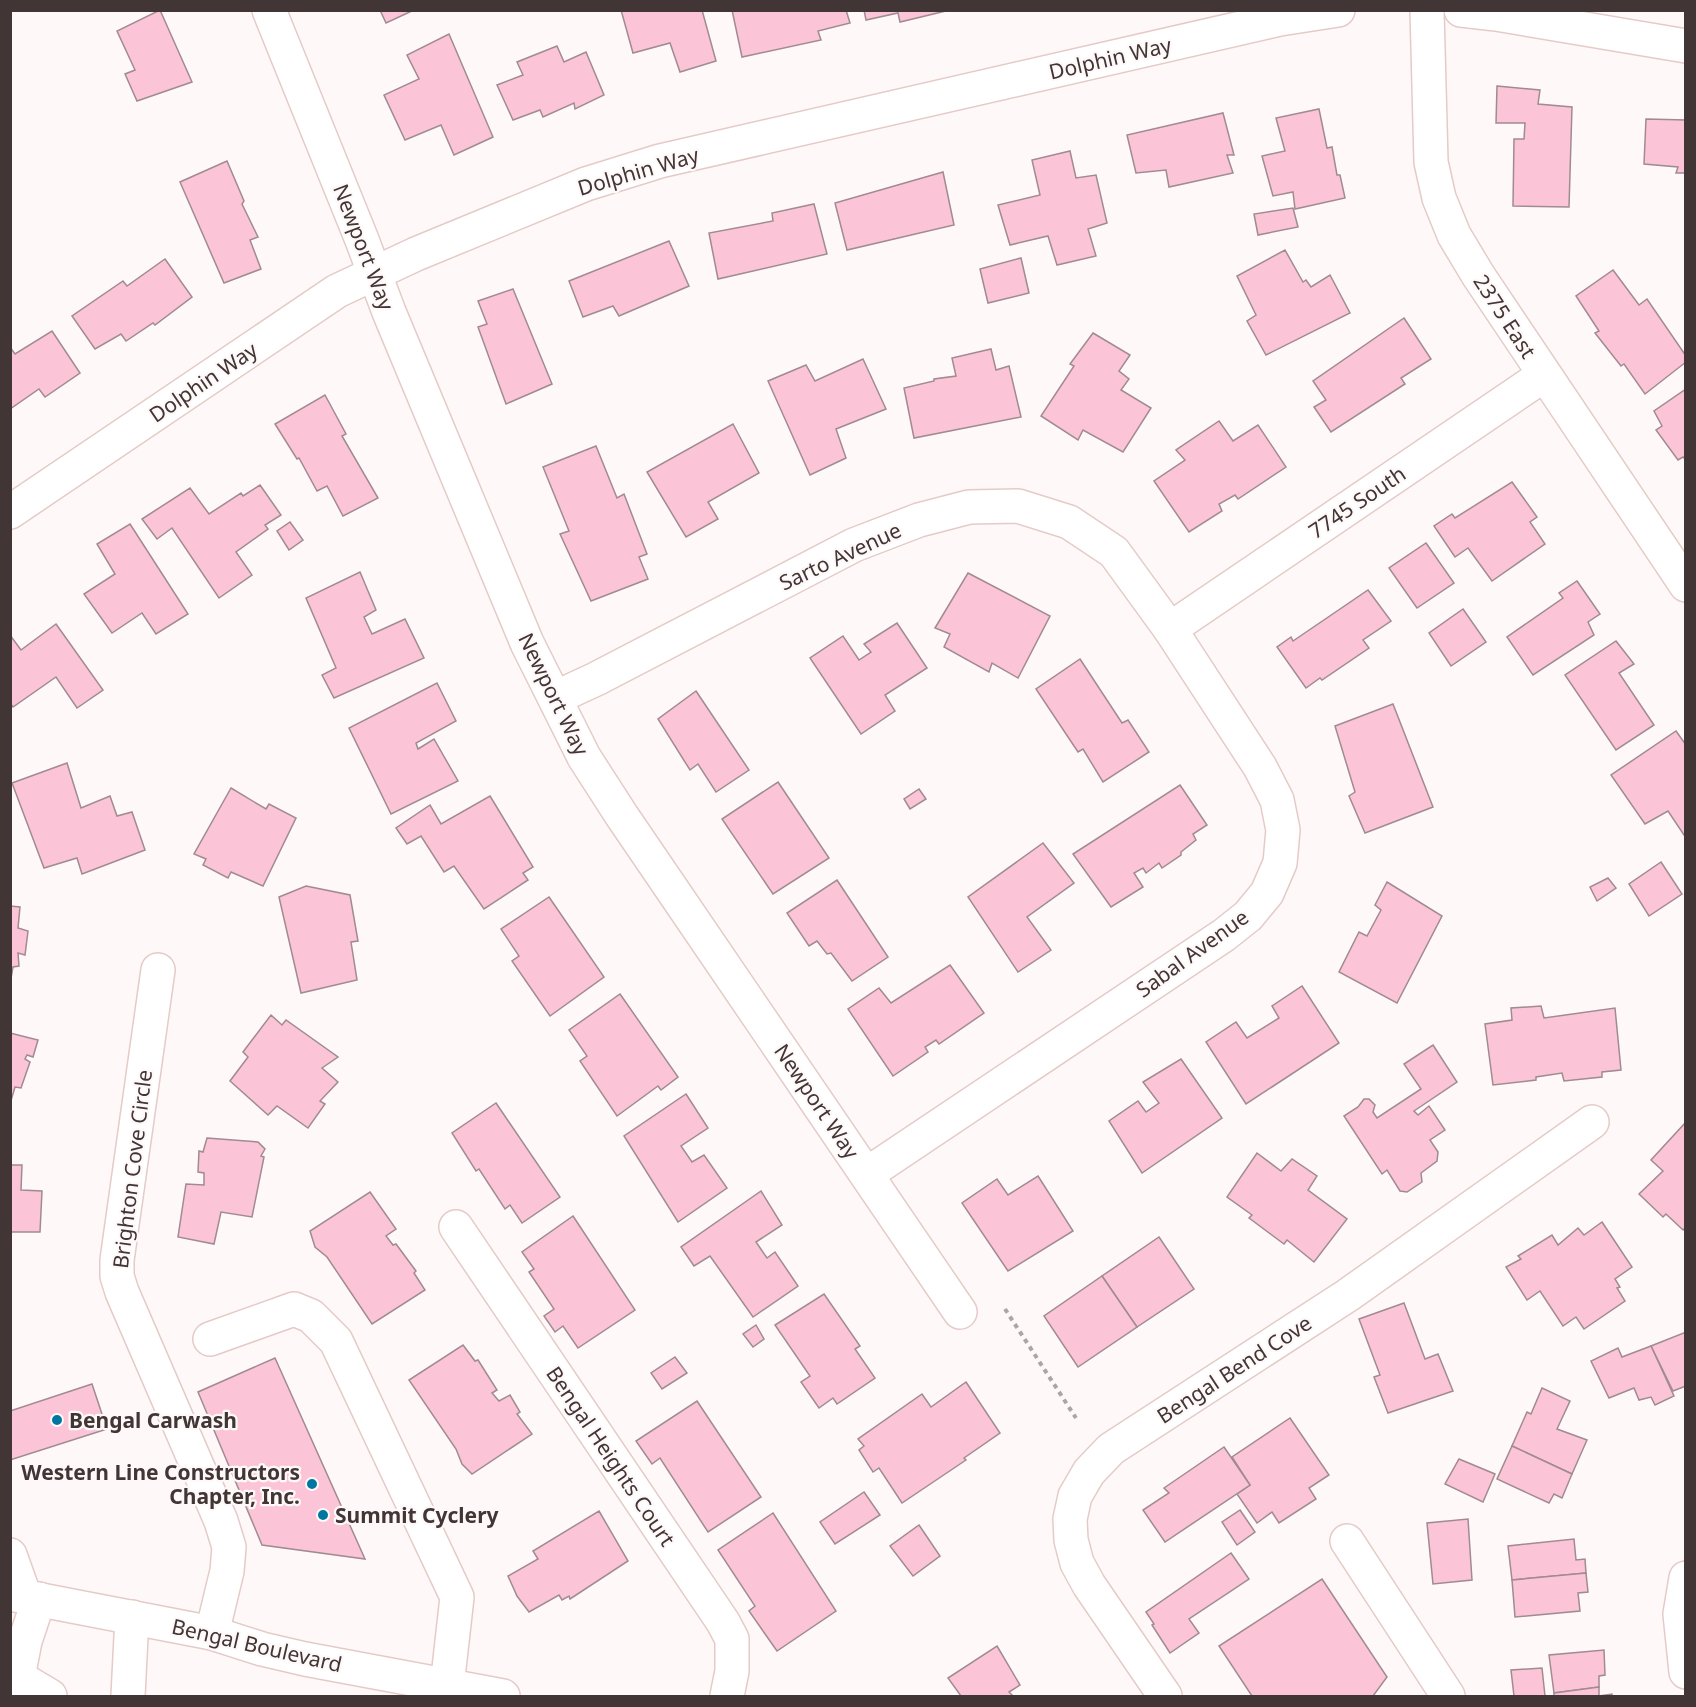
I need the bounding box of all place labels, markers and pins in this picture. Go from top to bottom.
place label: Bengal Carwash [69,1406,237,1434]
marker: Bengal Carwash [50,1413,64,1427]
place label: Western Line Constructors Chapter, Inc. [21,1458,300,1510]
marker: Western Line Constructors Chapter, Inc. [305,1477,319,1491]
place label: Summit Cyclery [335,1501,499,1529]
marker: Summit Cyclery [316,1508,330,1522]

